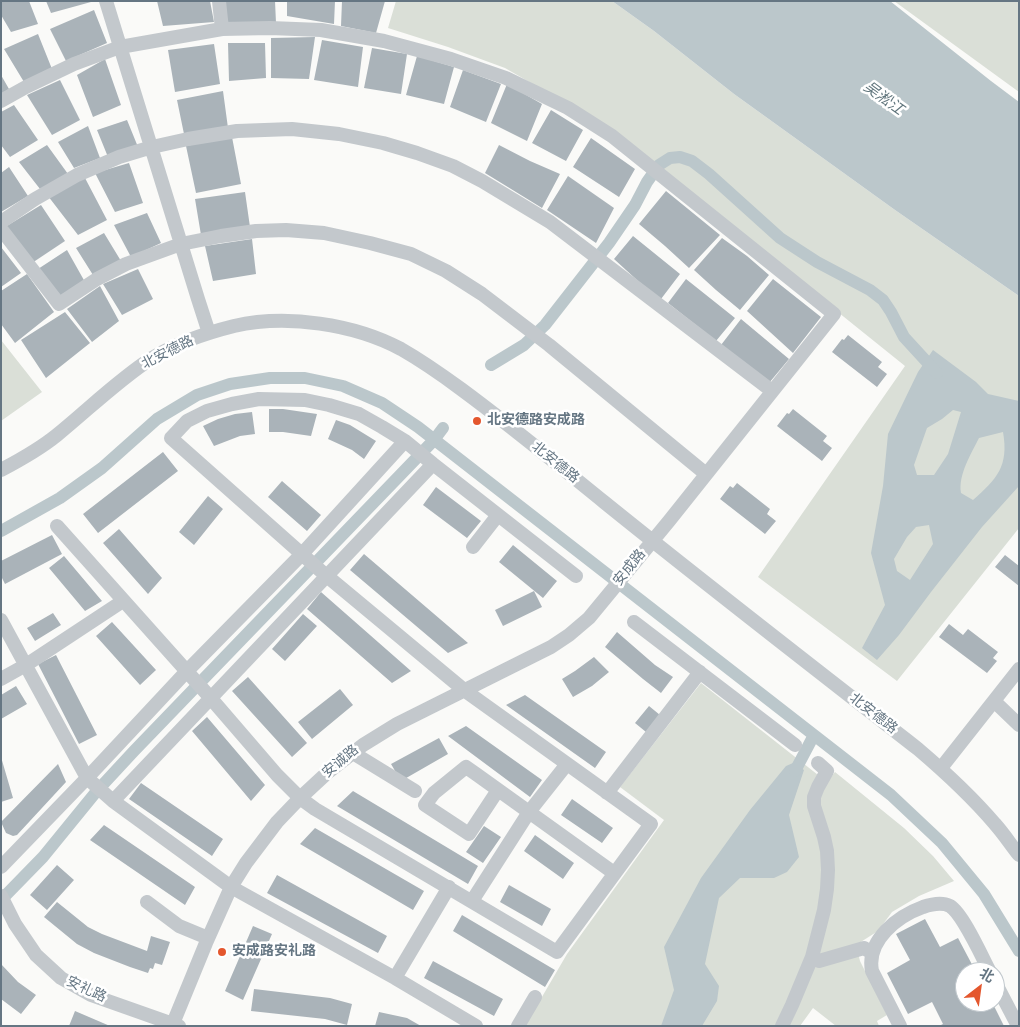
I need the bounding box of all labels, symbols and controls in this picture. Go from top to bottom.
water label: 吴淞江 [860,78,906,120]
street label: 北安德路 [139,333,197,373]
place label: 北安德路安成路 [487,413,585,429]
marker: 北安德路安成路 [471,415,483,427]
street label: 北安德路 [528,439,582,487]
street label: 安成路 [610,546,650,590]
street label: 北安德路 [846,690,900,738]
street label: 安诚路 [320,742,362,782]
place label: 安成路安礼路 [232,944,316,960]
marker: 安成路安礼路 [216,946,228,958]
north arrow [955,962,1005,1012]
text: 北 [976,962,999,987]
street label: 安礼路 [63,974,109,1006]

